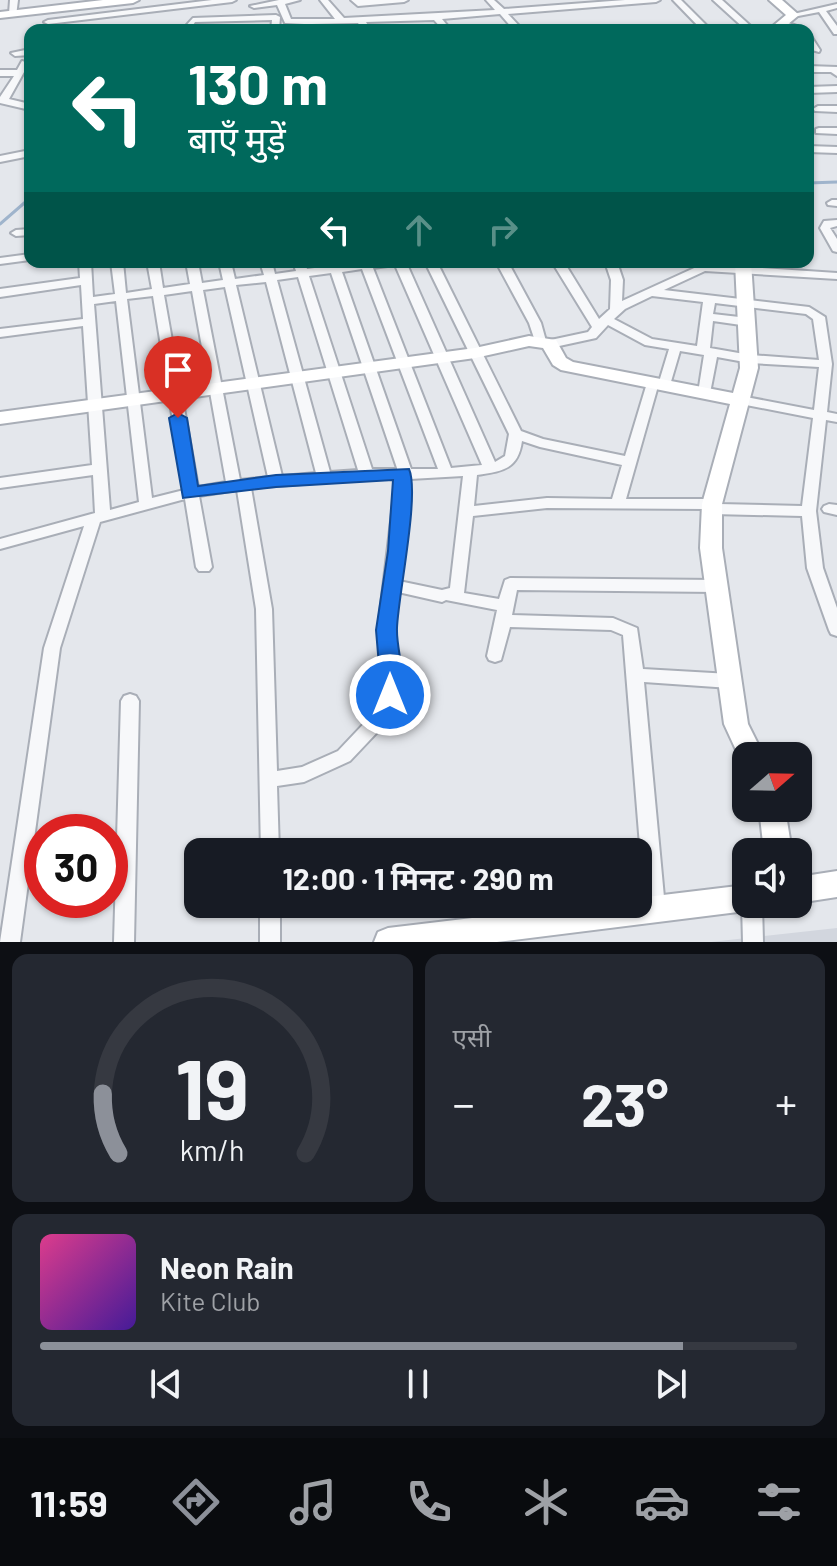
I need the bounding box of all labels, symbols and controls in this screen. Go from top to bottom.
text: 130 m [188,49,328,116]
icon: left [56,56,160,160]
text: बाएँ मुड़ें [188,117,286,160]
icon: left [313,208,357,252]
icon: ahead [397,208,441,252]
icon: right [481,208,525,252]
pin [144,336,212,418]
icon: arrive [156,348,200,392]
position arrow [348,653,432,737]
north arrow [732,742,812,822]
map controls [732,742,812,918]
speed limit sign: 30 [24,814,128,918]
button: sound [732,838,812,918]
text: 12:00 · 1 मिनट · 290 m [282,860,554,896]
text: एसी [453,1021,491,1052]
text: 19 [175,1037,249,1137]
text: 23° [581,1067,669,1139]
text: − [453,1076,475,1129]
text: + [775,1076,797,1129]
text: km/h [180,1132,245,1167]
text: Neon Rain [160,1249,294,1285]
text: Kite Club [160,1285,261,1316]
icon: previous [144,1362,188,1406]
icon: pause [396,1362,440,1406]
icon: next [649,1362,693,1406]
icon: directions [168,1474,224,1530]
icon: music [285,1474,341,1530]
icon: phone [401,1474,457,1530]
icon: climate [518,1474,574,1530]
icon: car [634,1474,690,1530]
icon: filters [751,1474,807,1530]
text: 11:59 [30,1481,108,1524]

